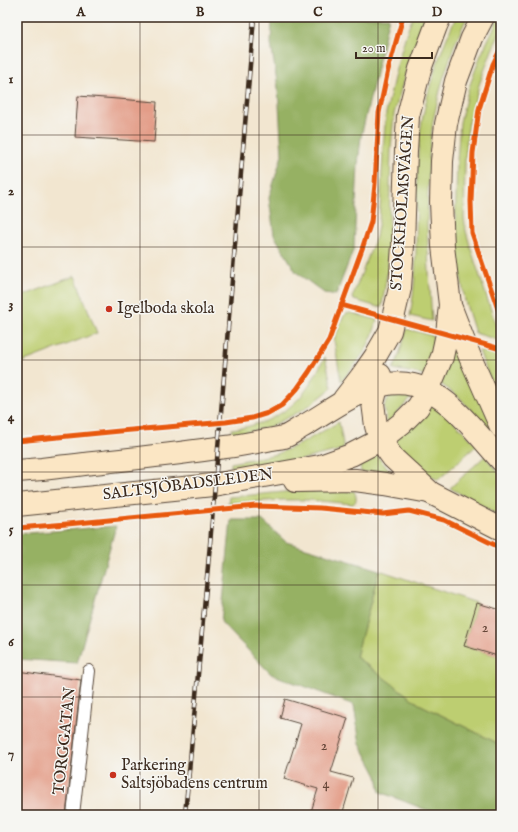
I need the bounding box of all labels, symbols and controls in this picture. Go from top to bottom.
text: A [76,4,87,21]
text: B [196,4,205,21]
text: C [313,4,323,21]
text: D [432,4,443,21]
scale bar [356,34,432,60]
text: 20 m [362,41,385,56]
text: 1 [9,71,14,88]
street label: STOCKHOLMSVÄGEN [386,115,419,291]
text: 2 [8,183,14,200]
text: 3 [9,296,14,313]
place label: Igelboda skola [117,299,214,319]
marker: Igelboda skola [104,304,114,314]
text: 4 [8,409,15,426]
street label: SALTSJÖBADSLEDEN [102,464,274,505]
text: 5 [9,521,14,538]
house number: 2 [482,619,489,637]
text: 6 [8,634,14,651]
street label: TORGGATAN [49,686,81,796]
house number: 2 [321,737,328,755]
text: 7 [8,746,14,763]
place label: Parkering Saltsjöbadens centrum [121,756,268,794]
marker: Parkering Saltsjöbadens centrum [108,770,118,780]
house number: 4 [323,775,330,793]

